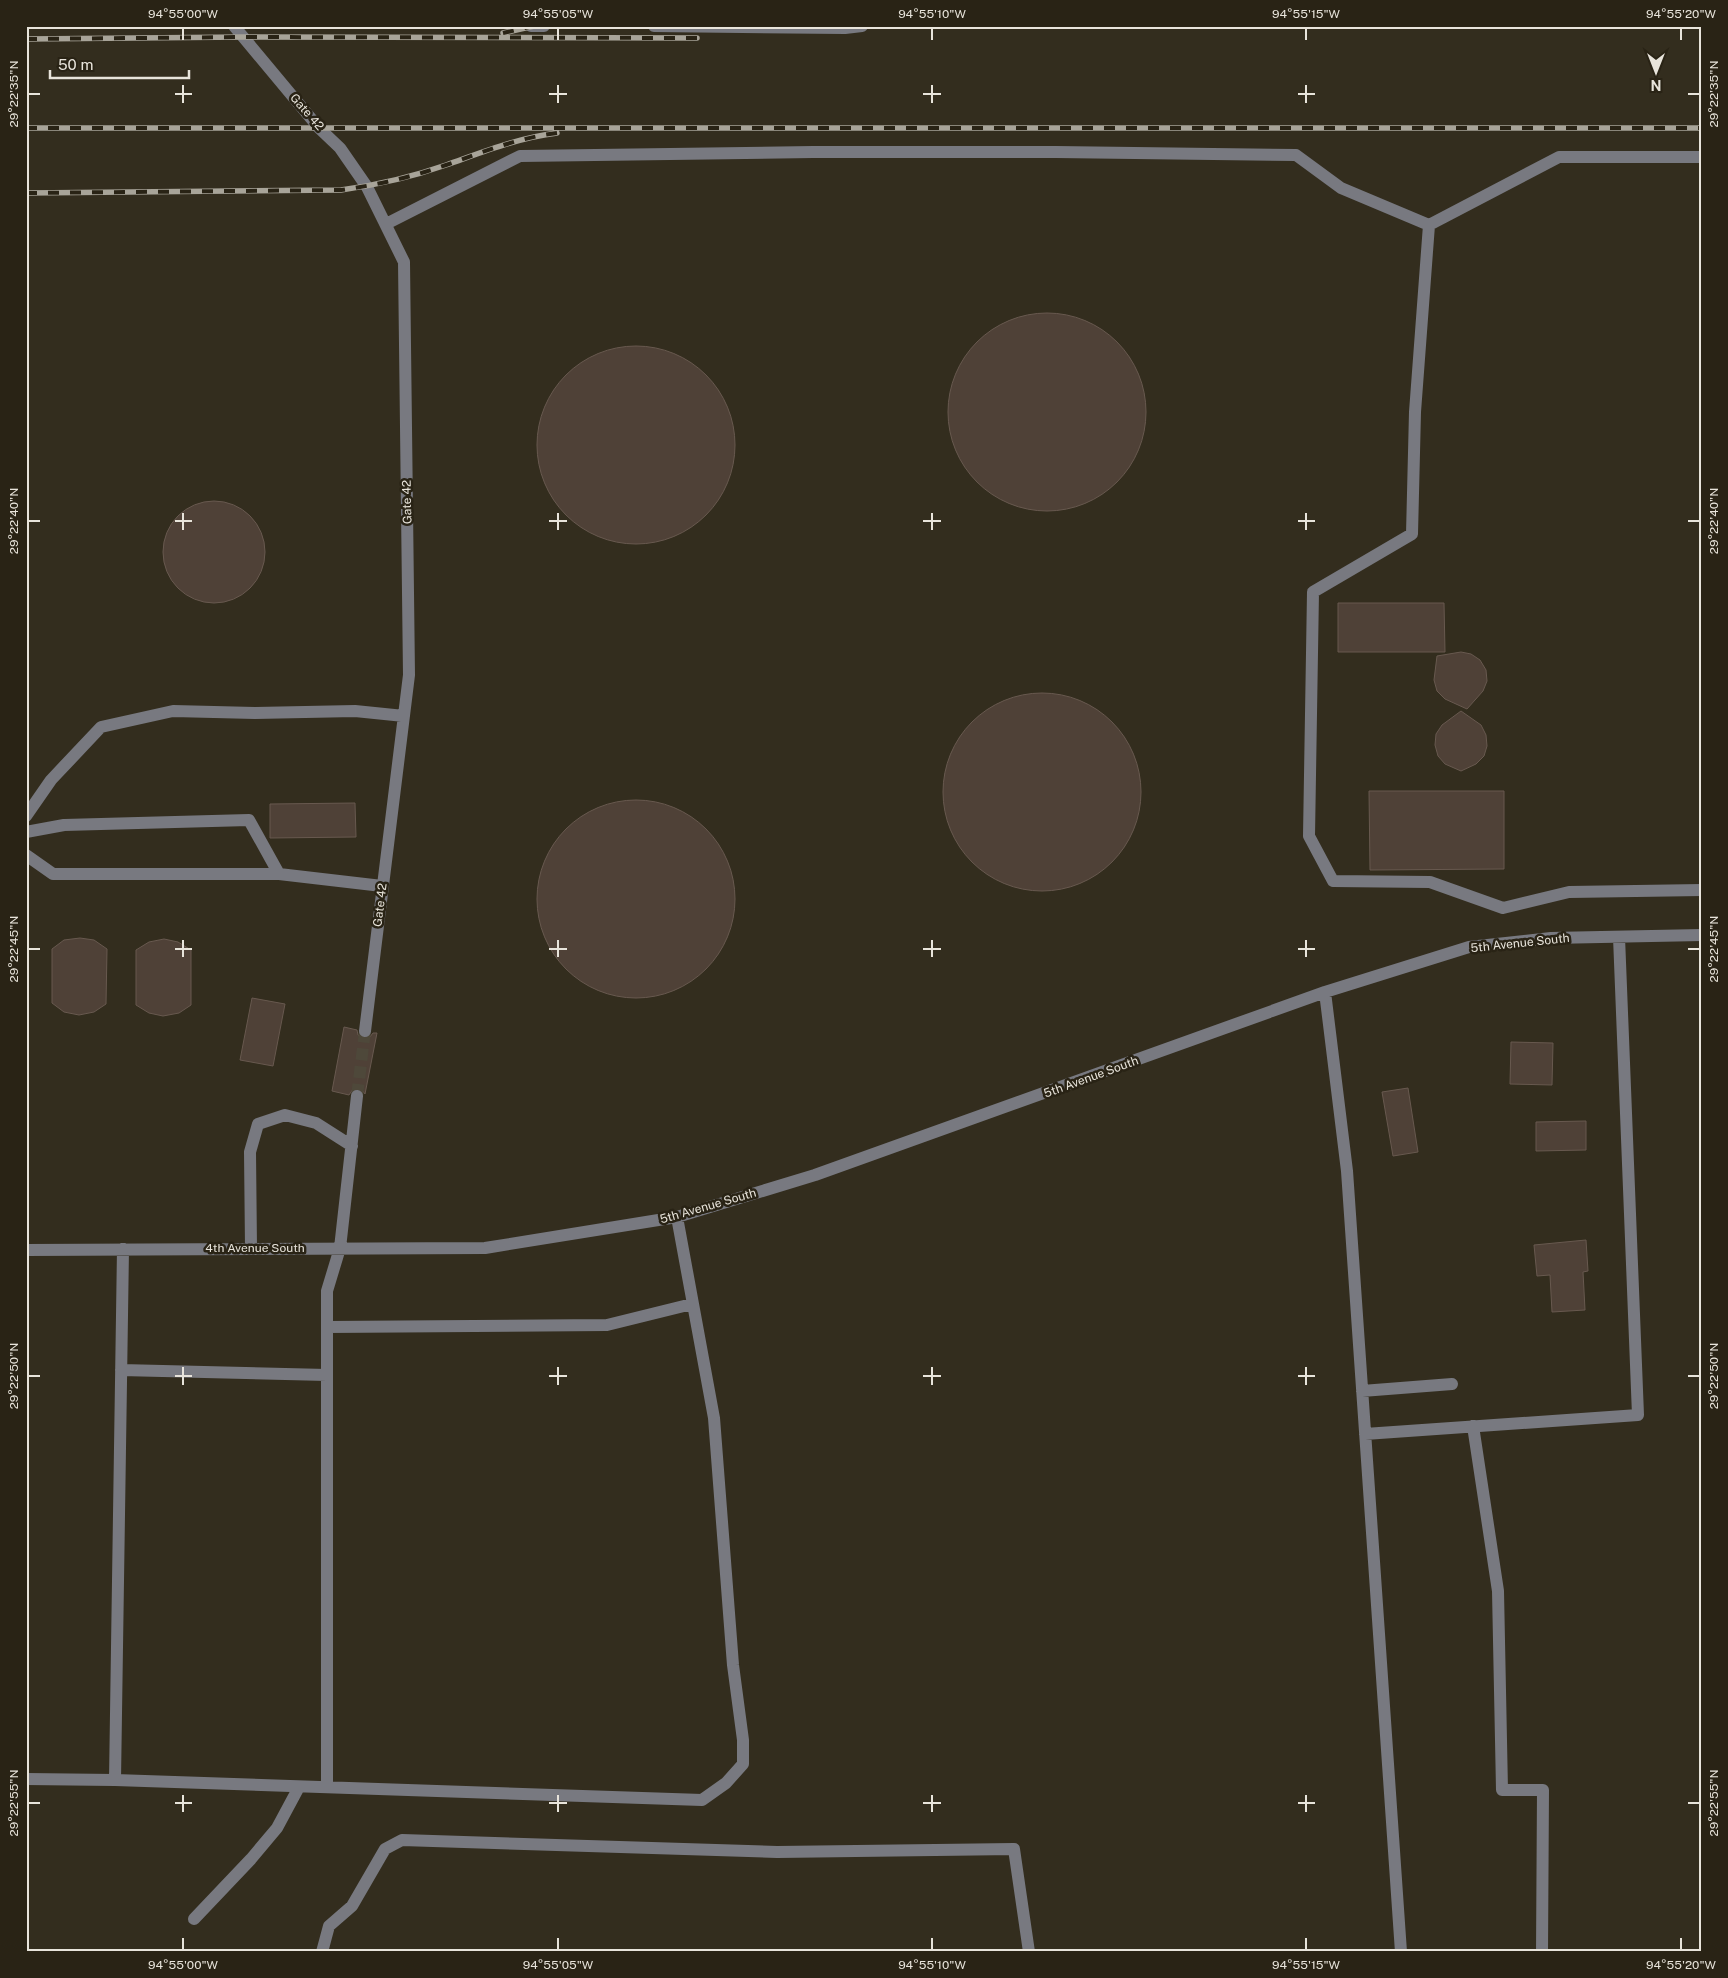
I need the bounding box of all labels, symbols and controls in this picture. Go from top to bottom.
text: 94°55'00"W [148,7,219,21]
text: 94°55'05"W [523,7,594,21]
text: 94°55'10"W [898,7,966,21]
text: 94°55'15"W [1272,7,1341,21]
text: 94°55'20"W [1646,7,1717,21]
scale bar [50,48,189,80]
north arrow [1630,48,1680,98]
text: 50 m [58,56,93,73]
text: 29°22'35"N [7,61,21,127]
text: 29°22'35"N [1707,61,1721,127]
text: N [1651,77,1661,93]
street label: Gate 42 [287,91,327,133]
street label: Gate 42 [400,480,414,524]
text: 29°22'40"N [7,488,21,554]
text: 29°22'40"N [1707,488,1721,554]
street label: Gate 42 [370,882,390,928]
text: 29°22'45"N [7,916,21,982]
text: 29°22'45"N [1707,916,1721,982]
street label: 5th Avenue South [1470,931,1570,955]
street label: 5th Avenue South [1042,1053,1140,1101]
street label: 5th Avenue South [658,1186,758,1226]
street label: 4th Avenue South [205,1241,305,1255]
text: 29°22'50"N [7,1343,21,1409]
text: 29°22'50"N [1707,1343,1721,1409]
text: 29°22'55"N [7,1769,21,1837]
text: 29°22'55"N [1707,1769,1721,1837]
text: 94°55'00"W [148,1958,219,1972]
text: 94°55'05"W [523,1958,594,1972]
text: 94°55'10"W [898,1958,966,1972]
text: 94°55'15"W [1272,1958,1341,1972]
text: 94°55'20"W [1646,1958,1717,1972]

